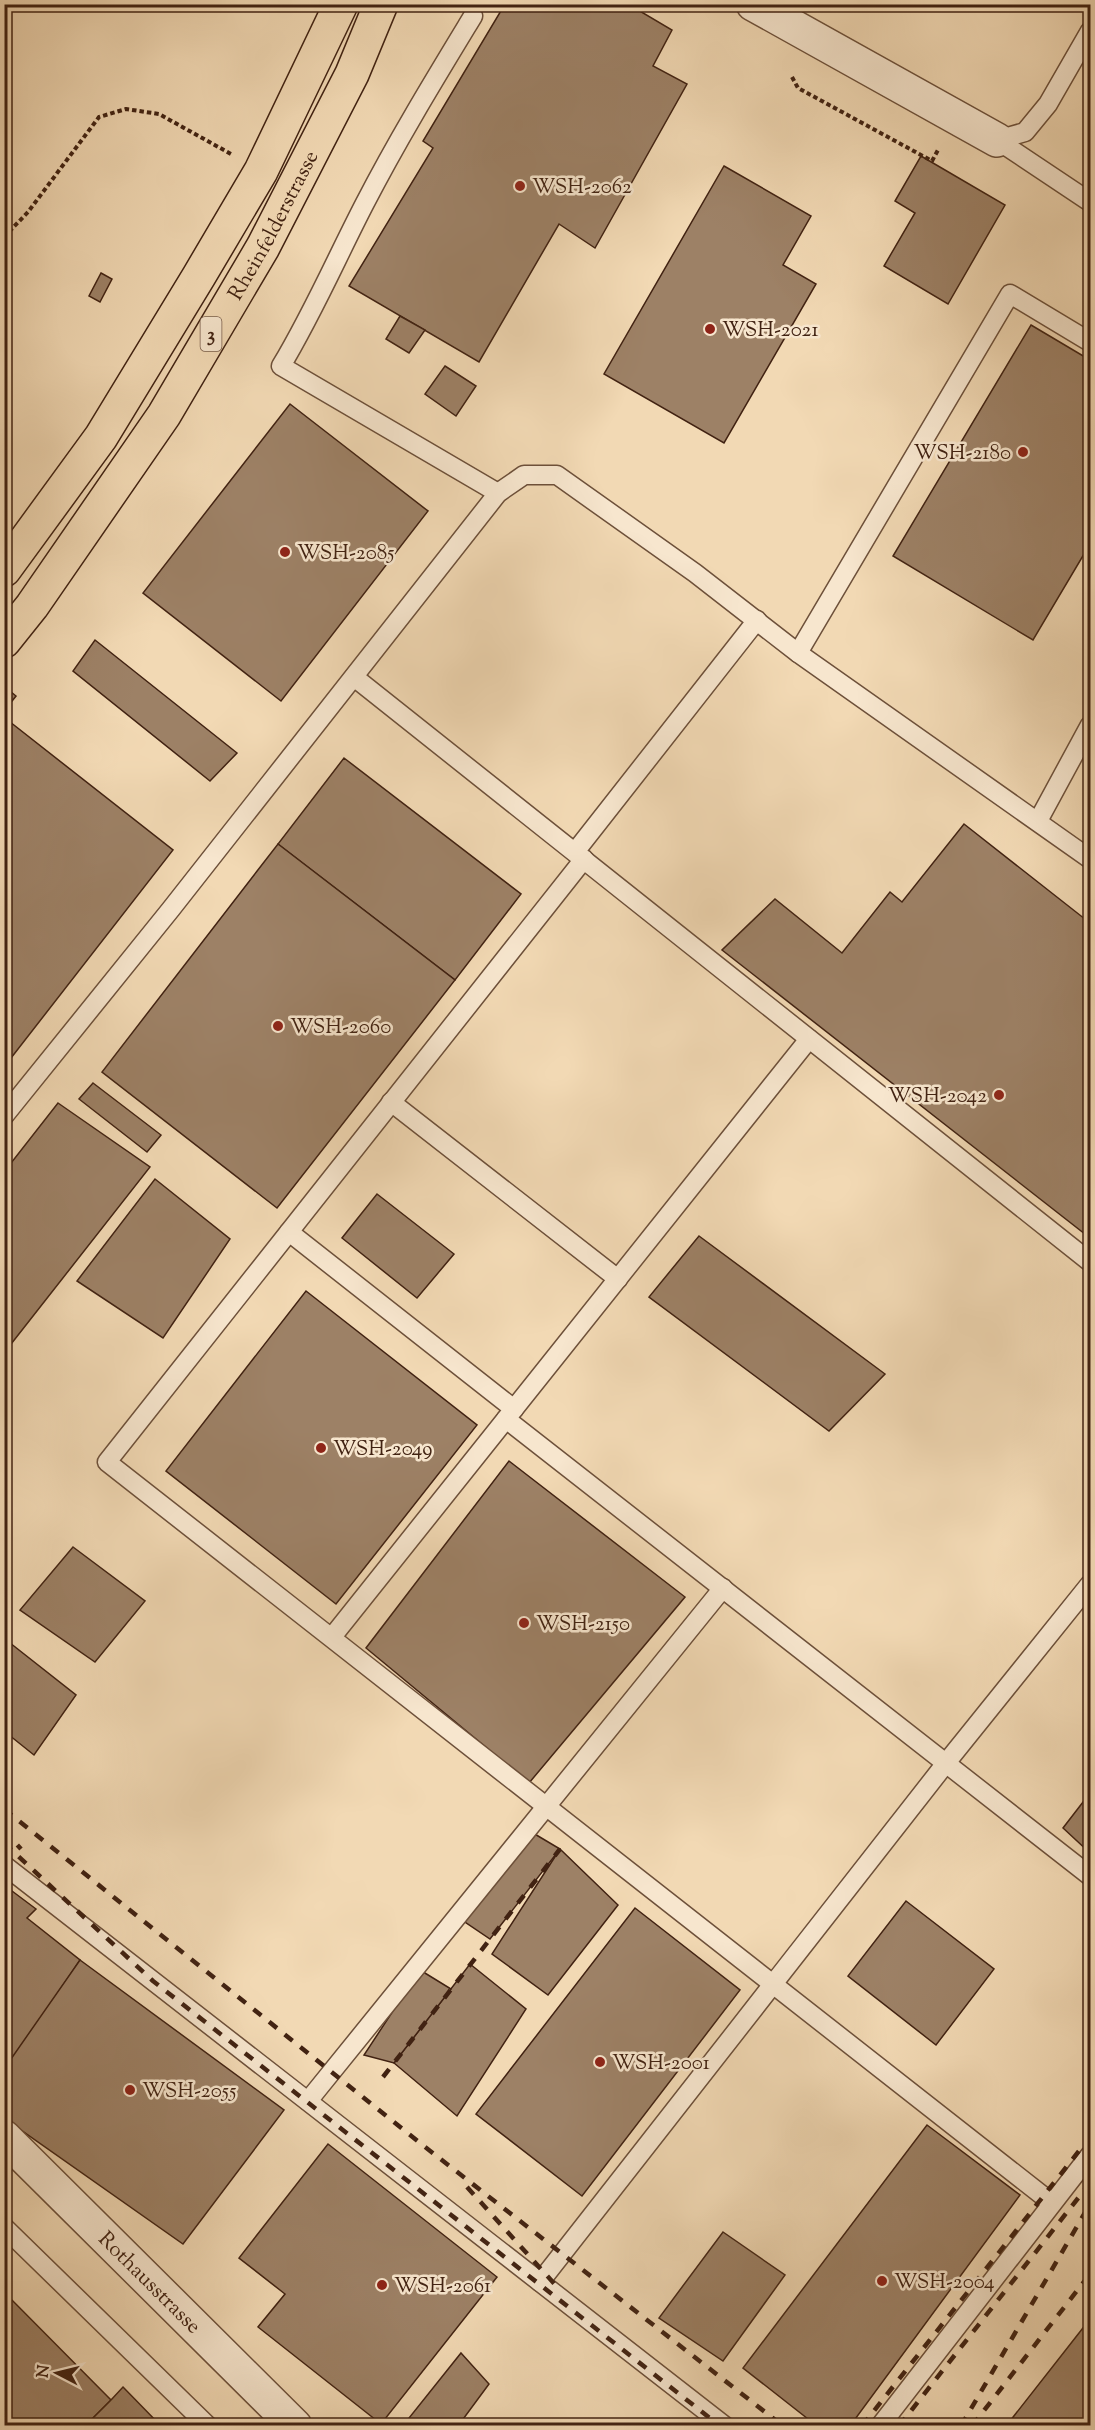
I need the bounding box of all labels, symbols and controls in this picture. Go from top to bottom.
street label: Rheinfelderstrasse [222,146,327,307]
place label: WSH-2062 [532,173,632,203]
marker: WSH-2062 [513,179,527,193]
place label: WSH-2021 [722,316,819,346]
road number: 3 [200,317,222,351]
marker: WSH-2021 [703,322,717,336]
place label: WSH-2180 [914,439,1011,469]
marker: WSH-2180 [1016,445,1030,459]
place label: WSH-2085 [297,539,394,569]
marker: WSH-2085 [278,545,292,559]
place label: WSH-2060 [290,1013,391,1043]
marker: WSH-2060 [271,1019,285,1033]
place label: WSH-2042 [888,1082,987,1112]
marker: WSH-2042 [992,1088,1006,1102]
place label: WSH-2049 [333,1435,432,1465]
marker: WSH-2049 [314,1441,328,1455]
place label: WSH-2150 [536,1610,630,1640]
marker: WSH-2150 [517,1616,531,1630]
place label: WSH-2001 [612,2049,710,2079]
marker: WSH-2001 [593,2055,607,2069]
place label: WSH-2055 [142,2077,236,2107]
marker: WSH-2055 [123,2083,137,2097]
street label: Rothausstrasse [90,2226,207,2342]
place label: WSH-2004 [894,2268,994,2298]
place label: WSH-2061 [394,2272,491,2302]
marker: WSH-2004 [875,2274,889,2288]
marker: WSH-2061 [375,2278,389,2292]
north arrow [27,2343,87,2403]
text: N [32,2364,57,2379]

